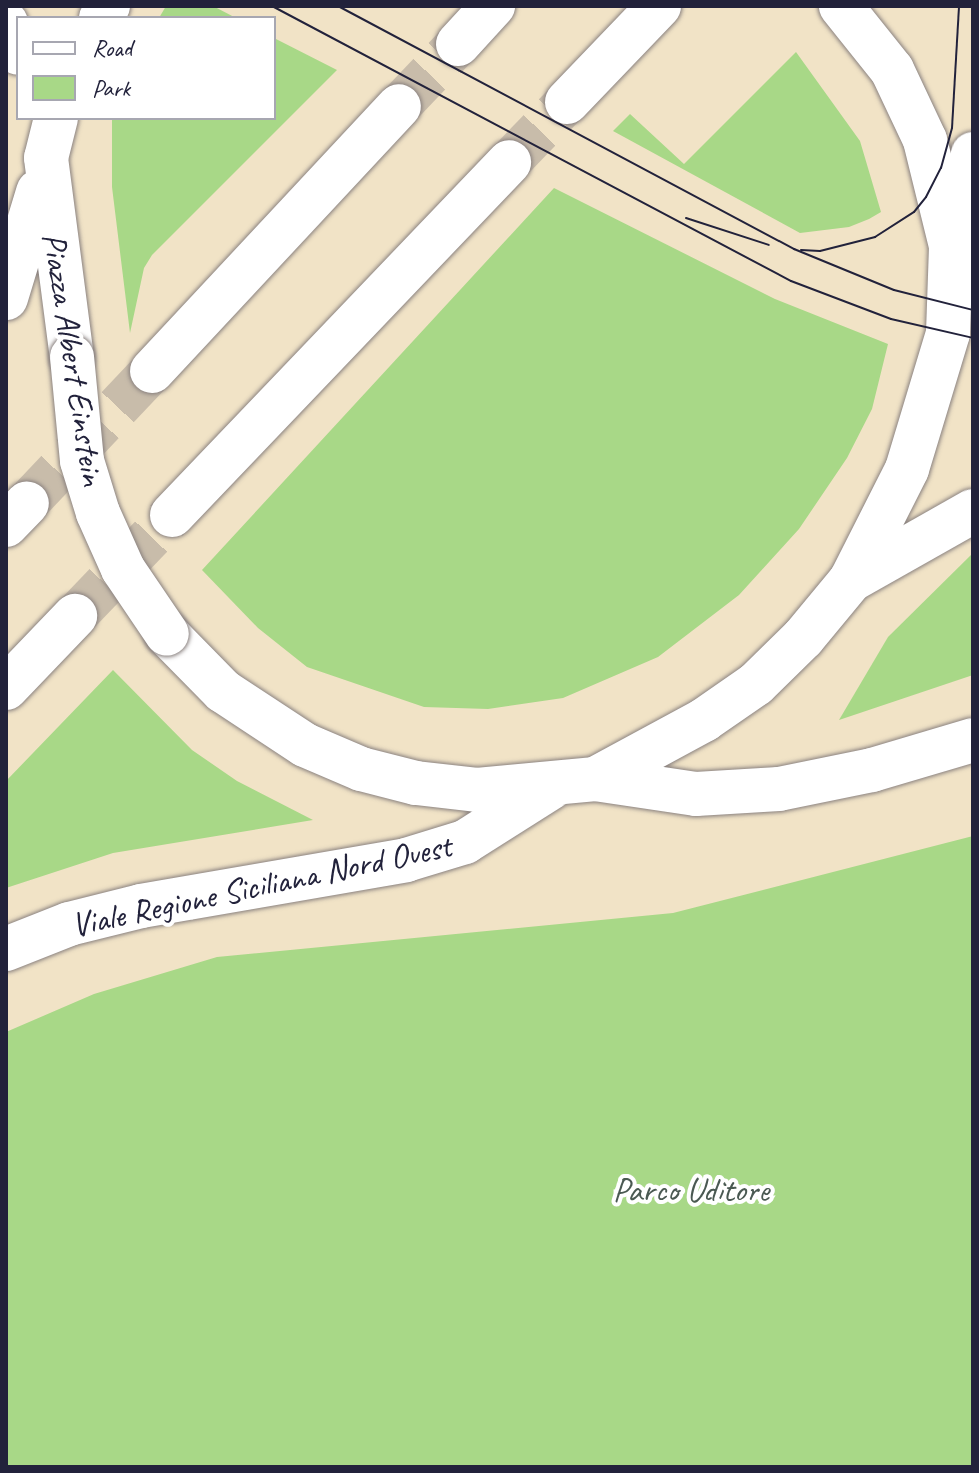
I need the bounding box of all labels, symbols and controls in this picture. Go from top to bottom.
legend [16,16,276,120]
text: Road [92,33,132,63]
text: Park [92,73,130,103]
street label: Piazza Albert Einstein [34,230,114,488]
street label: Viale Regione Siciliana Nord Ovest [66,824,456,946]
park label: Parco Uditore [613,1170,769,1210]

